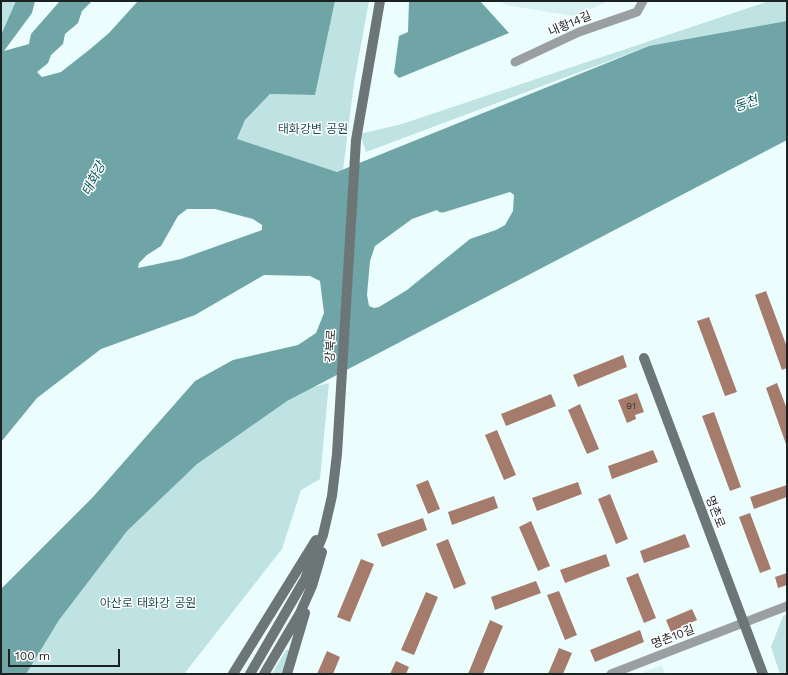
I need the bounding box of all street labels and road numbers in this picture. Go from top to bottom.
street label: 내황14길 [546,9,594,39]
street label: 강북로 [323,329,339,363]
street label: 명촌로 [702,494,728,530]
street label: 명촌10길 [649,622,697,652]

